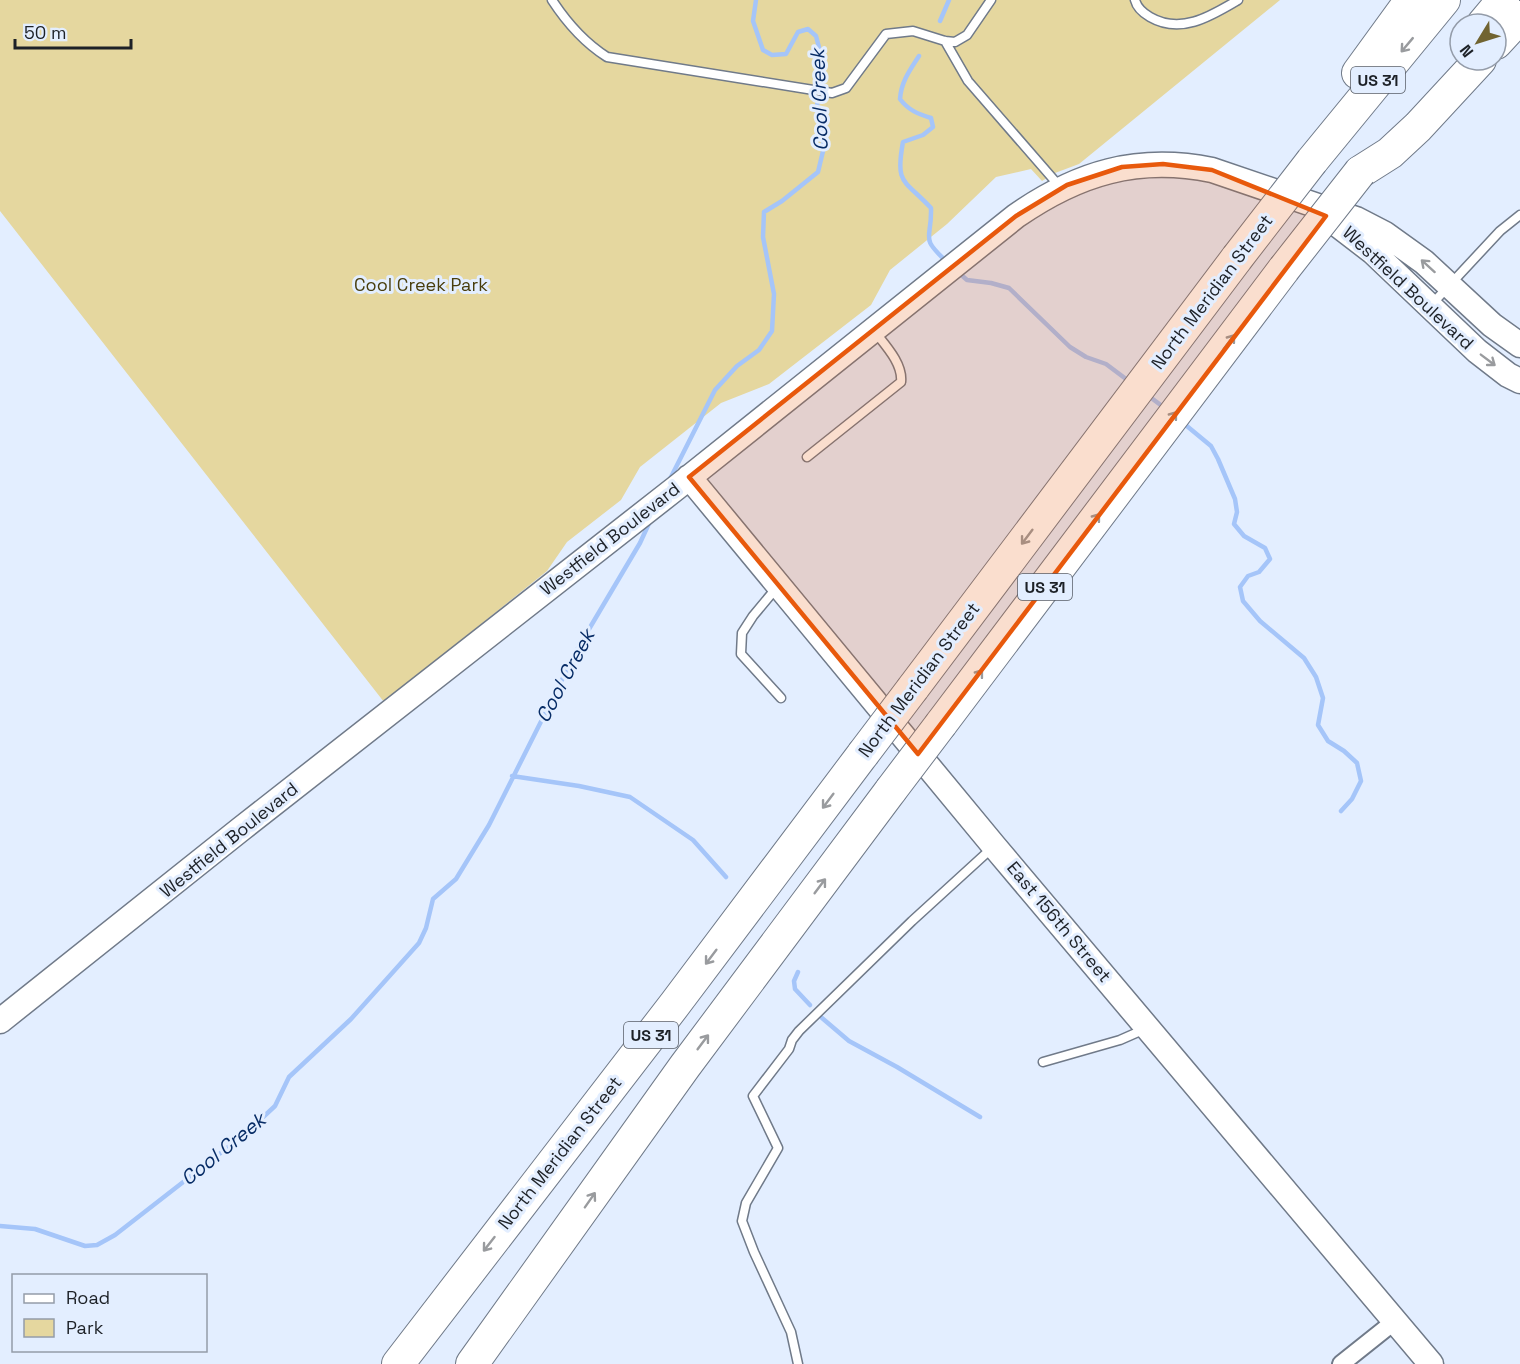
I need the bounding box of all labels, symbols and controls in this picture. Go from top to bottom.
scale bar [15,12,130,50]
north arrow [1448,12,1508,72]
text: 50 m [24,21,66,44]
one-way arrow [1400,37,1413,53]
text: N [1455,40,1478,62]
water label: Cool Creek [804,46,834,151]
road number: US 31 [1351,67,1405,93]
street label: North Meridian Street [1146,210,1277,374]
street label: Westfield Boulevard [1338,221,1479,354]
one-way arrow [1421,259,1436,273]
park label: Cool Creek Park [354,273,488,296]
one-way arrow [1223,335,1236,351]
one-way arrow [1480,354,1496,366]
one-way arrow [1164,411,1177,427]
street label: Westfield Boulevard [535,477,684,600]
one-way arrow [1088,514,1100,530]
one-way arrow [1020,528,1033,544]
road number: US 31 [1018,574,1072,600]
street label: North Meridian Street [853,598,984,762]
water label: Cool Creek [530,623,601,727]
one-way arrow [970,670,983,686]
street label: Westfield Boulevard [155,777,302,902]
one-way arrow [821,792,834,808]
street label: East 156th Street [1002,856,1117,987]
one-way arrow [814,878,827,894]
one-way arrow [704,948,717,964]
road number: US 31 [624,1022,678,1048]
one-way arrow [697,1034,710,1050]
street label: North Meridian Street [493,1071,627,1234]
water label: Cool Creek [175,1105,273,1191]
one-way arrow [584,1193,596,1209]
one-way arrow [483,1236,496,1252]
legend [12,1274,207,1352]
text: Road [66,1286,110,1309]
text: Park [66,1316,104,1339]

